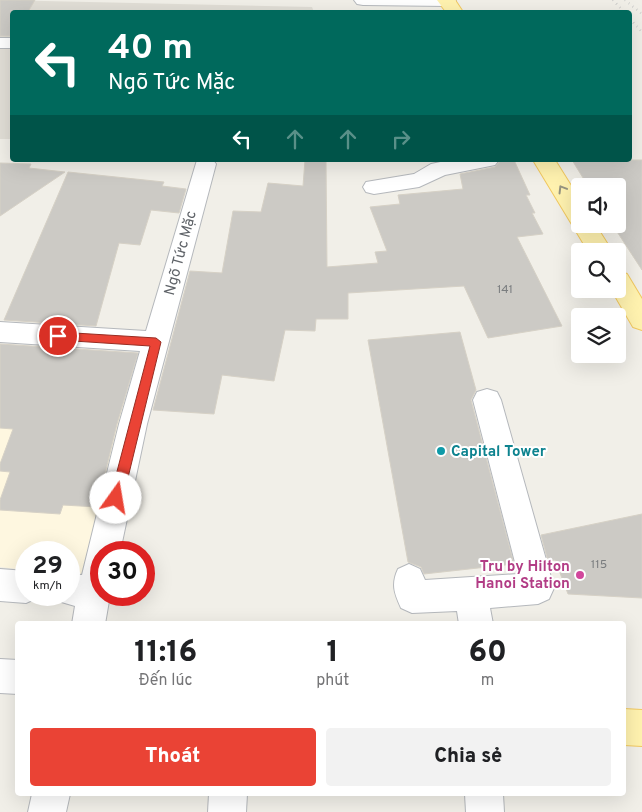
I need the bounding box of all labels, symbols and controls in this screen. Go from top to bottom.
text: 40 m [108,27,193,71]
icon: left [25,30,90,95]
text: Ngõ Tức Mặc [108,70,235,97]
icon: left [228,125,256,153]
icon: ahead [281,125,309,153]
icon: ahead [334,125,362,153]
icon: right [387,125,415,153]
map controls [571,178,626,363]
button: sound [571,178,626,233]
one-way arrow [559,186,569,195]
street label: Ngõ Tức Mặc [161,209,202,298]
button: search [571,243,626,298]
house number: 141 [497,282,513,298]
button: layers [571,308,626,363]
pin [37,315,79,357]
icon: arrive [44,322,72,350]
place label: Capital Tower [451,443,547,462]
marker: Capital Tower [435,445,447,457]
position arrow [89,471,141,523]
speed limit sign: 30 [90,541,155,606]
text: 29 [32,551,63,583]
house number: 115 [591,557,607,573]
place label: Tru by Hilton Hanoi Station [475,558,570,594]
marker: Tru by Hilton Hanoi Station [574,569,586,581]
text: km/h [33,578,62,594]
text: 11:16 [134,635,197,672]
text: 1 [327,635,339,672]
text: 60 [468,635,507,672]
text: Đến lúc [139,671,192,691]
text: phút [316,671,349,691]
text: m [481,671,494,691]
button: Thoát [30,728,316,786]
button: Chia sẻ [326,728,611,786]

